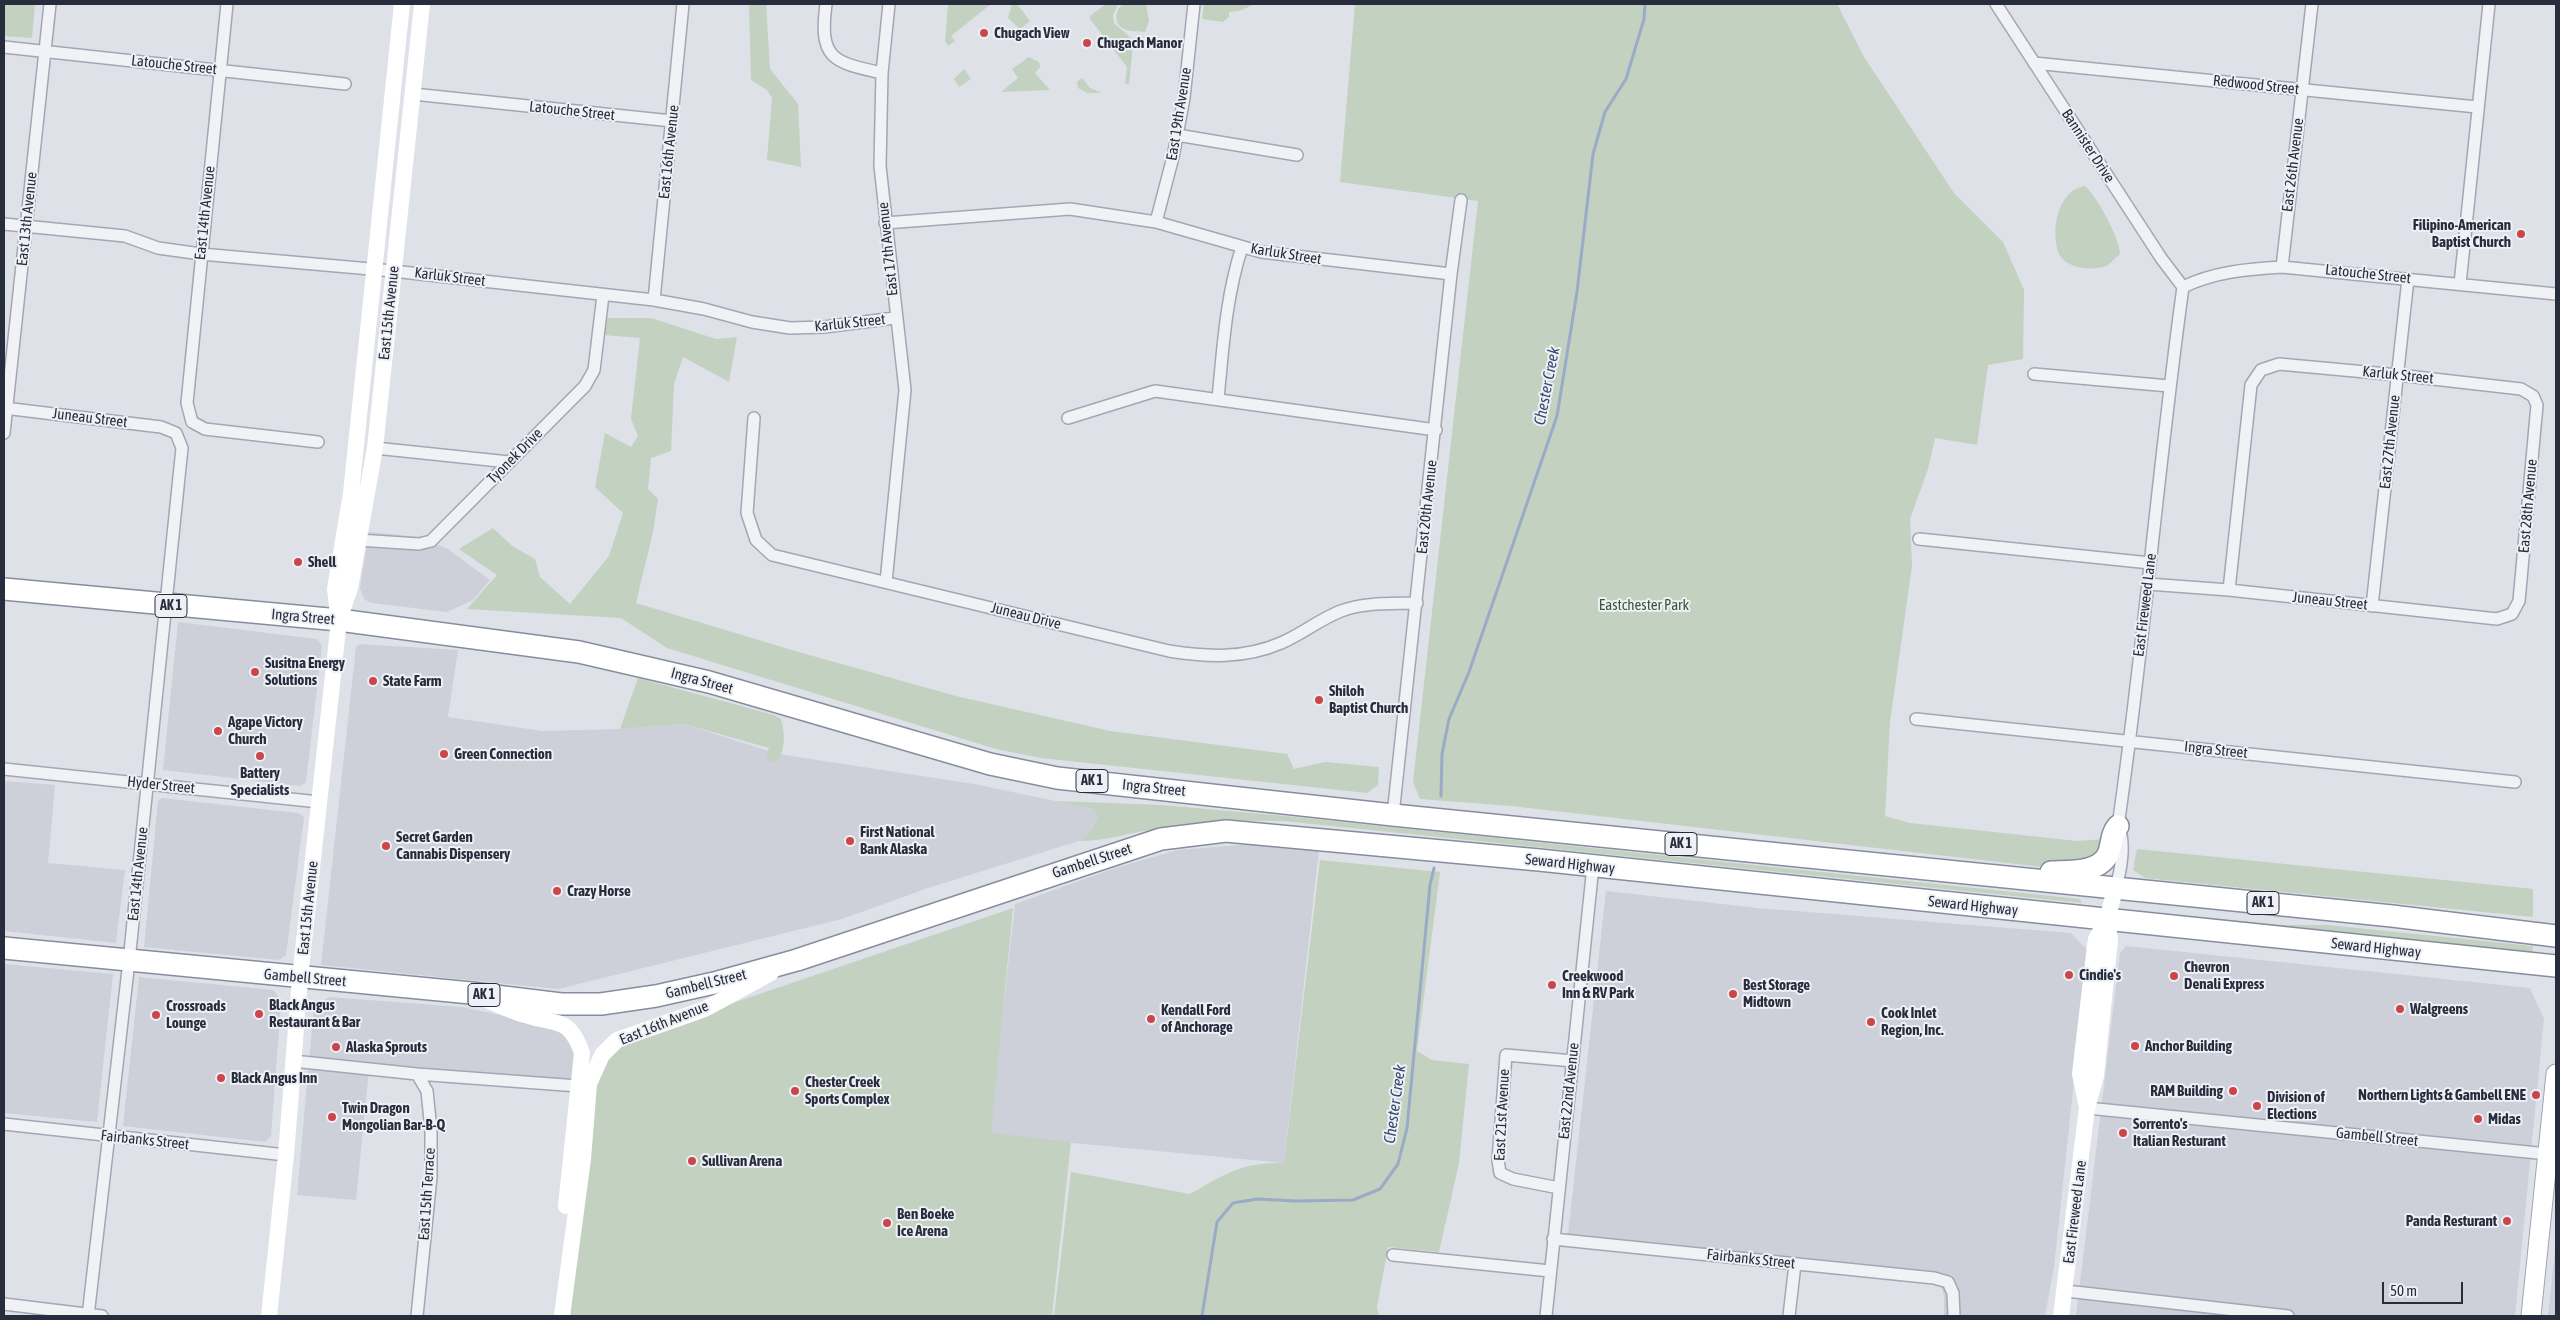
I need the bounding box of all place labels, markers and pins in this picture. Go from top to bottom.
place label: Chugach View [994,24,1070,42]
marker: Chugach View [978,27,990,39]
place label: Chugach Manor [1097,34,1182,52]
marker: Chugach Manor [1081,37,1093,49]
place label: Filipino-American Baptist Church [2413,216,2511,251]
marker: Filipino-American Baptist Church [2515,228,2527,240]
place label: Shell [308,553,336,571]
marker: Shell [292,556,304,568]
place label: Susitna Energy Solutions [265,654,345,689]
marker: Susitna Energy Solutions [249,666,261,678]
place label: State Farm [383,672,442,690]
marker: State Farm [367,675,379,687]
place label: Shiloh Baptist Church [1329,682,1408,717]
marker: Shiloh Baptist Church [1313,694,1325,706]
place label: Agape Victory Church [228,713,303,748]
marker: Agape Victory Church [212,725,224,737]
place label: Green Connection [454,745,552,763]
marker: Green Connection [438,748,450,760]
marker: Battery Specialists [254,750,266,762]
place label: Battery Specialists [231,764,289,799]
place label: First National Bank Alaska [860,823,934,858]
place label: Secret Garden Cannabis Dispensery [396,828,510,863]
marker: First National Bank Alaska [844,835,856,847]
marker: Secret Garden Cannabis Dispensery [380,840,392,852]
place label: Crazy Horse [567,882,631,900]
marker: Crazy Horse [551,885,563,897]
place label: Chevron Denali Express [2184,958,2264,993]
place label: Cindie's [2079,966,2121,984]
place label: Creekwood Inn & RV Park [1562,967,1634,1002]
marker: Cindie's [2063,969,2075,981]
marker: Chevron Denali Express [2168,970,2180,982]
place label: Best Storage Midtown [1743,976,1810,1011]
marker: Creekwood Inn & RV Park [1546,979,1558,991]
marker: Best Storage Midtown [1727,988,1739,1000]
place label: Black Angus Restaurant & Bar [269,996,360,1031]
place label: Crossroads Lounge [166,997,226,1032]
place label: Walgreens [2410,1000,2468,1018]
place label: Kendall Ford of Anchorage [1161,1001,1233,1036]
marker: Walgreens [2394,1003,2406,1015]
place label: Cook Inlet Region, Inc. [1881,1004,1944,1039]
marker: Black Angus Restaurant & Bar [253,1008,265,1020]
marker: Crossroads Lounge [150,1009,162,1021]
marker: Kendall Ford of Anchorage [1145,1013,1157,1025]
marker: Cook Inlet Region, Inc. [1865,1016,1877,1028]
place label: Anchor Building [2145,1037,2232,1055]
place label: Alaska Sprouts [346,1038,427,1056]
marker: Anchor Building [2129,1040,2141,1052]
marker: Alaska Sprouts [330,1041,342,1053]
place label: Black Angus Inn [231,1069,317,1087]
marker: Black Angus Inn [215,1072,227,1084]
place label: Chester Creek Sports Complex [805,1073,890,1108]
place label: RAM Building [2150,1082,2223,1100]
marker: Chester Creek Sports Complex [789,1085,801,1097]
marker: RAM Building [2227,1085,2239,1097]
place label: Northern Lights & Gambell ENE [2358,1086,2526,1104]
place label: Division of Elections [2267,1088,2325,1123]
marker: Northern Lights & Gambell ENE [2530,1089,2542,1101]
place label: Twin Dragon Mongolian Bar-B-Q [342,1099,445,1134]
marker: Division of Elections [2251,1100,2263,1112]
place label: Midas [2488,1110,2521,1128]
marker: Twin Dragon Mongolian Bar-B-Q [326,1111,338,1123]
marker: Midas [2472,1113,2484,1125]
place label: Sorrento's Italian Resturant [2133,1115,2226,1150]
marker: Sorrento's Italian Resturant [2117,1127,2129,1139]
place label: Sullivan Arena [702,1152,782,1170]
marker: Sullivan Arena [686,1155,698,1167]
place label: Ben Boeke Ice Arena [897,1205,954,1240]
place label: Panda Resturant [2406,1212,2497,1230]
marker: Panda Resturant [2501,1215,2513,1227]
marker: Ben Boeke Ice Arena [881,1217,893,1229]

